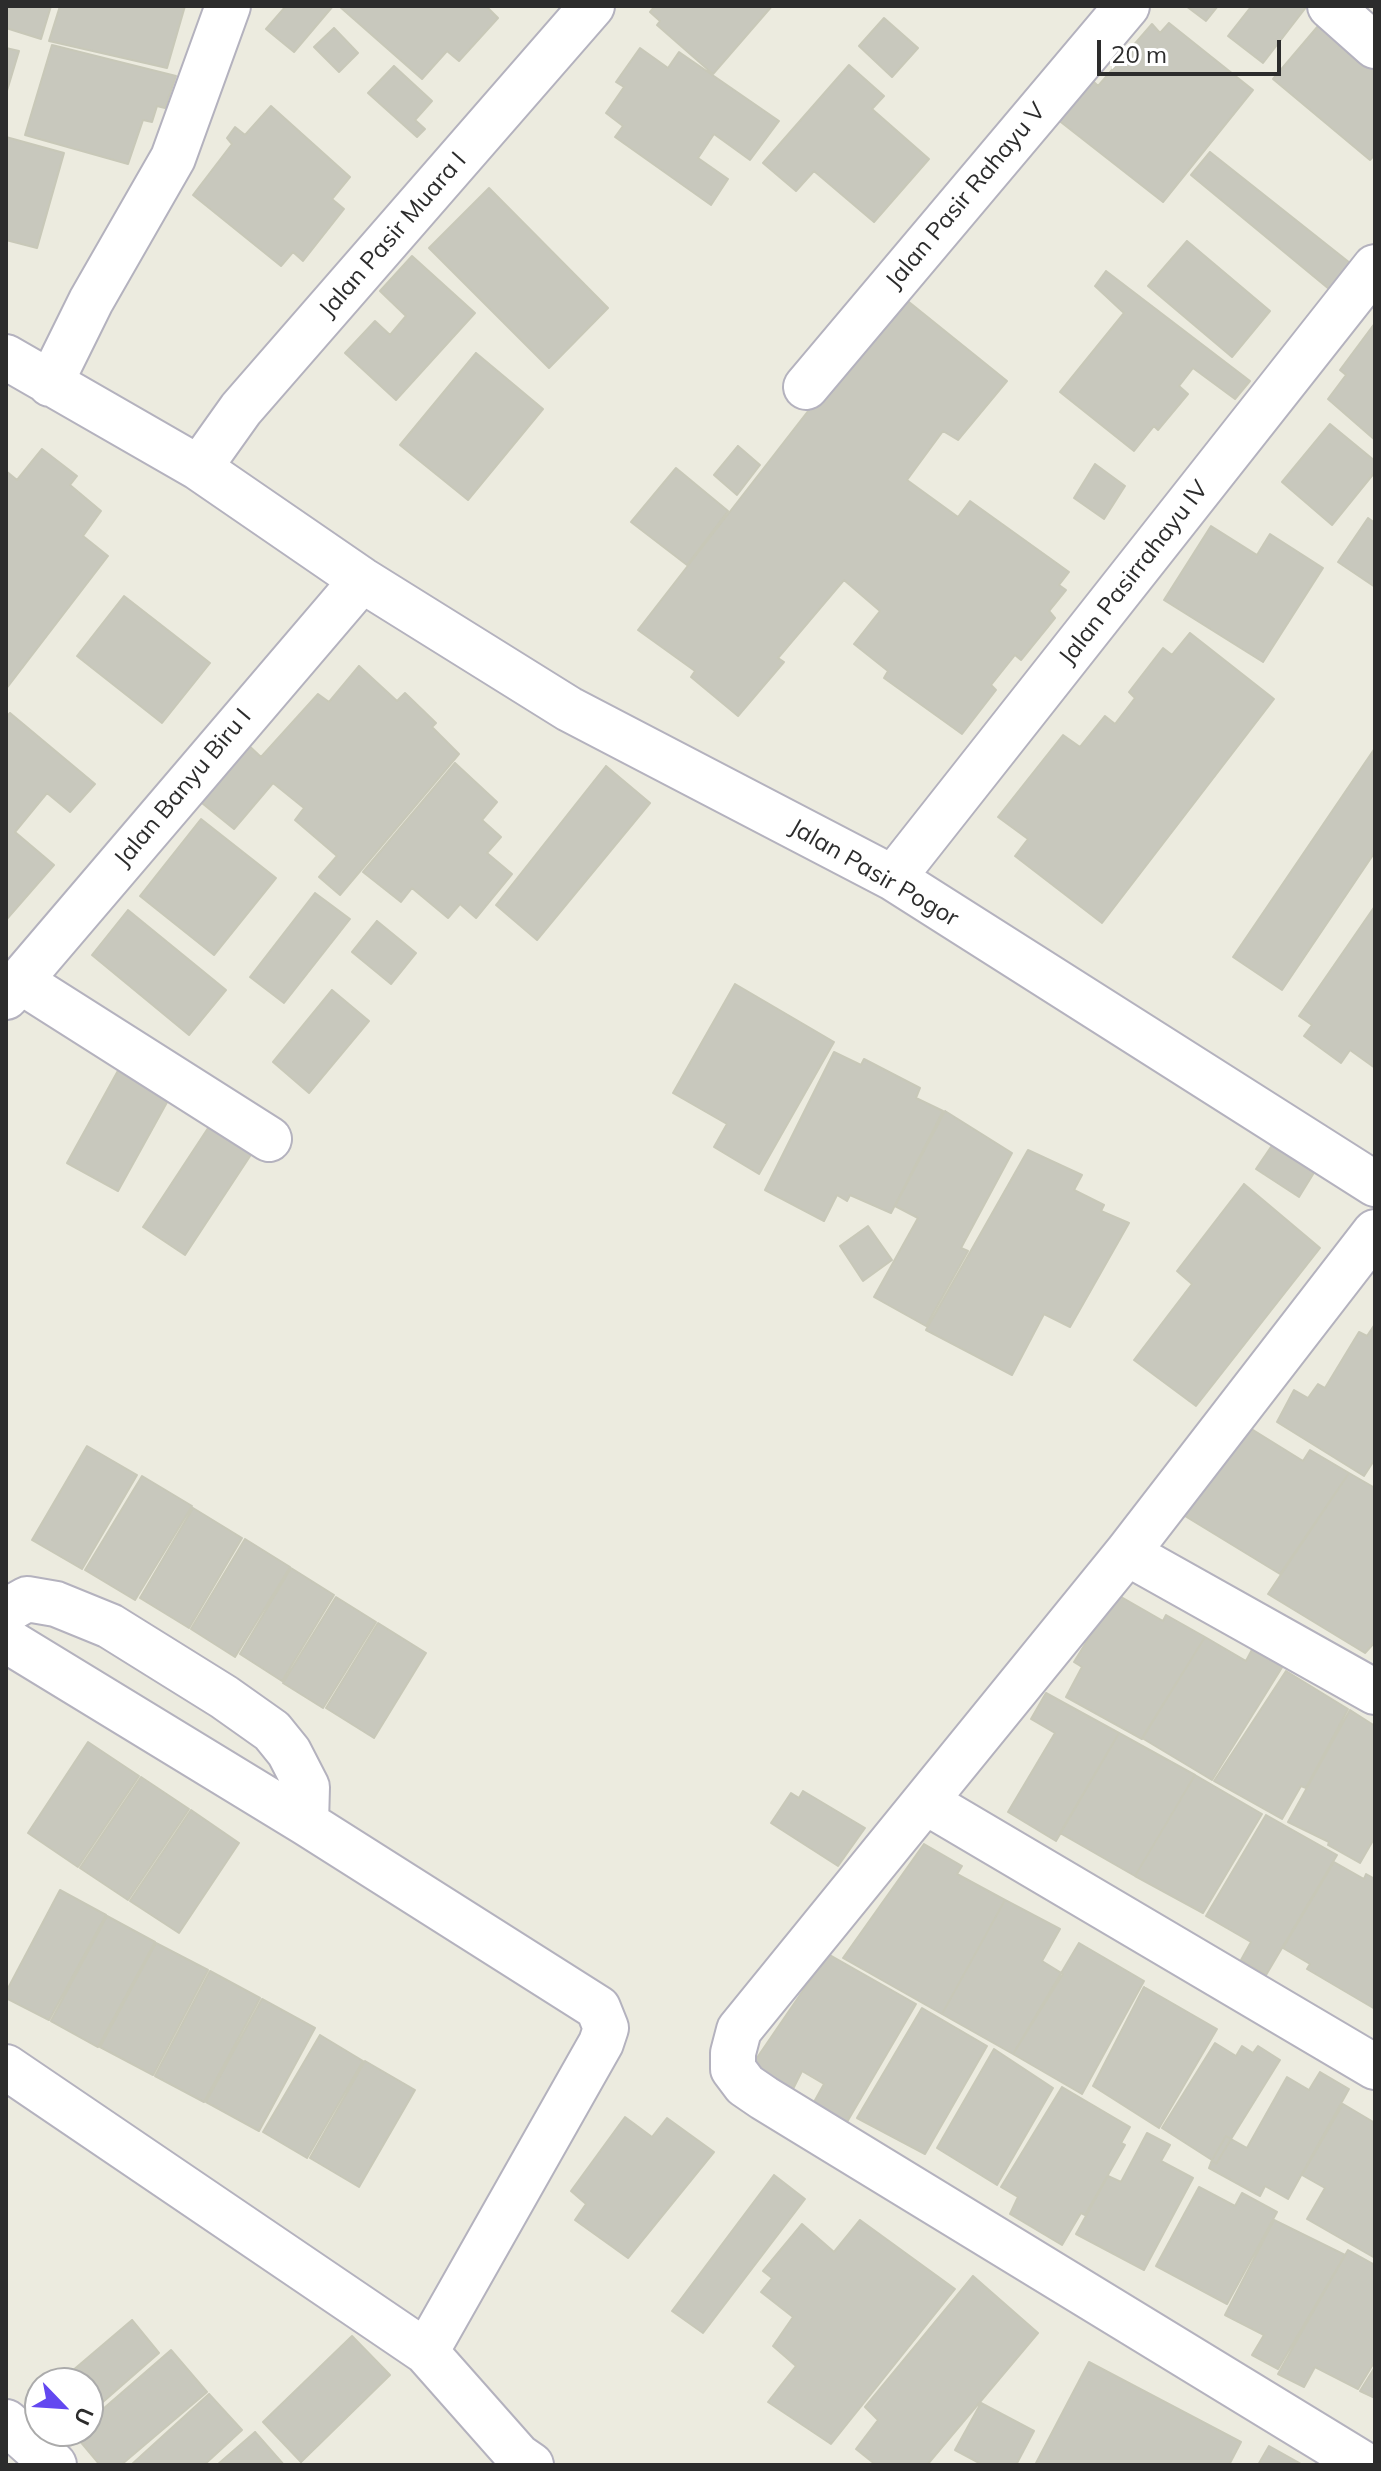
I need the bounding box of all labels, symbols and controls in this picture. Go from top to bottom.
scale bar [1101,24,1285,74]
text: 20 m [1111,39,1167,69]
street label: Jalan Pasir Rahayu V [880,97,1052,295]
street label: Jalan Pasir Muara I [314,147,472,323]
street label: Jalan Pasirrahayu IV [1053,475,1215,671]
street label: Jalan Banyu Biru I [109,703,257,873]
street label: Jalan Pasir Pogor [784,813,964,933]
north arrow [24,2367,104,2447]
text: U [68,2403,100,2430]

